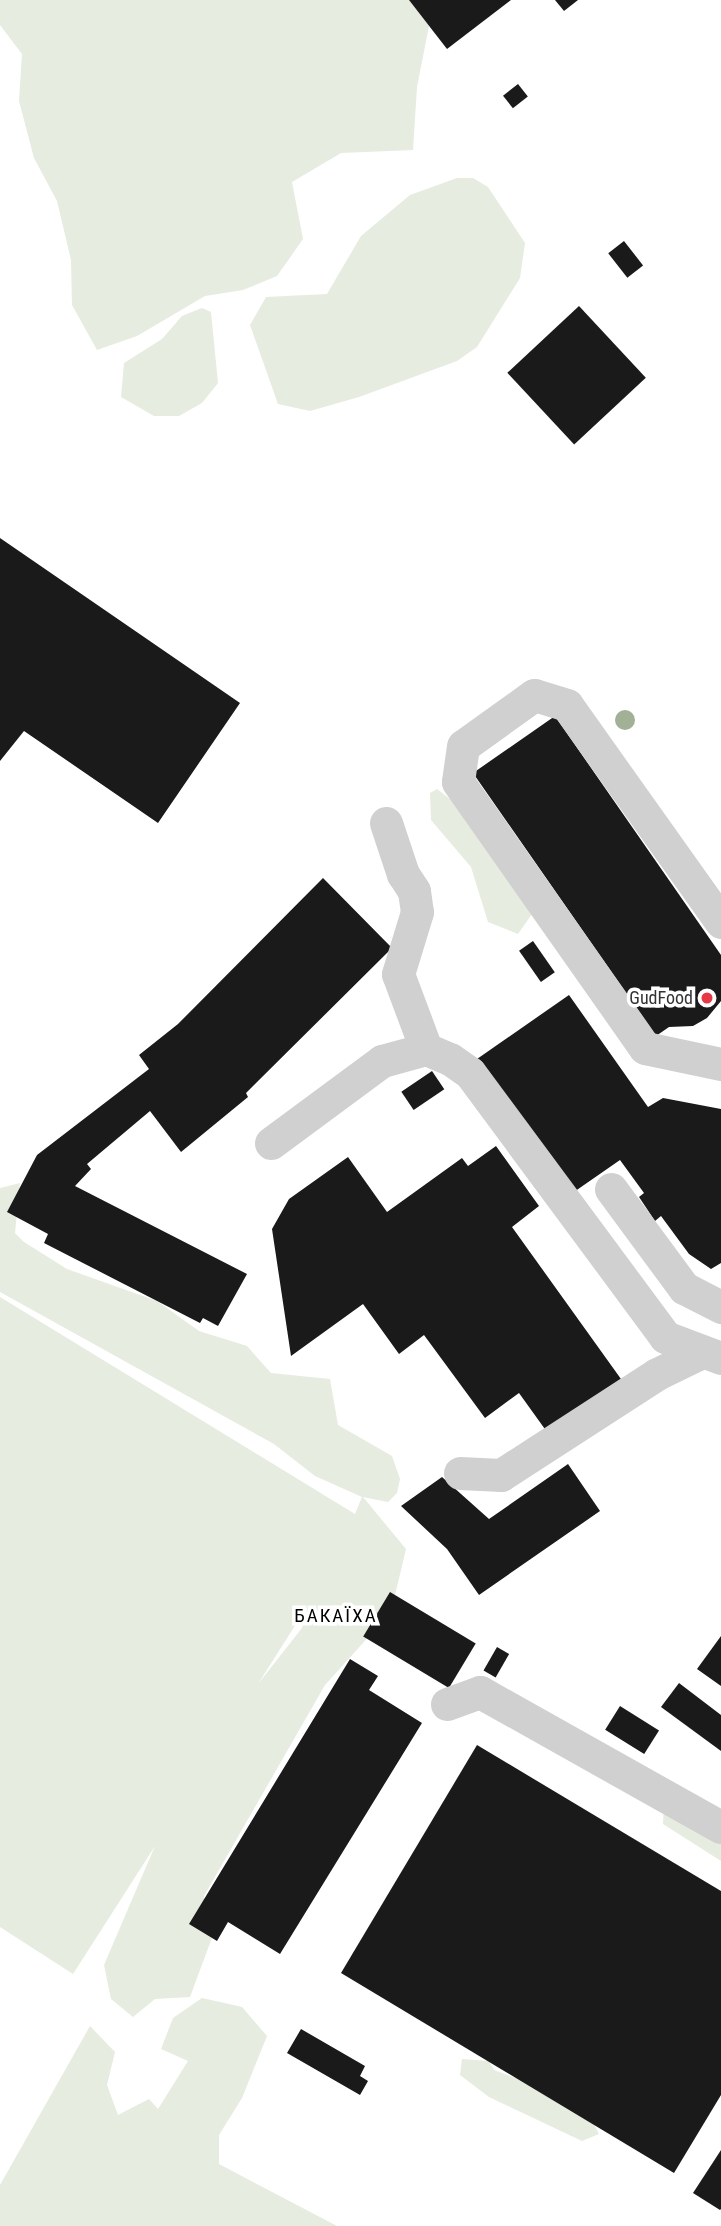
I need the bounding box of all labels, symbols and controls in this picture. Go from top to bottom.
place label: GudFood [629,987,693,1009]
marker: GudFood [699,990,715,1006]
district label: БАКАЇХА [295,1605,377,1627]

